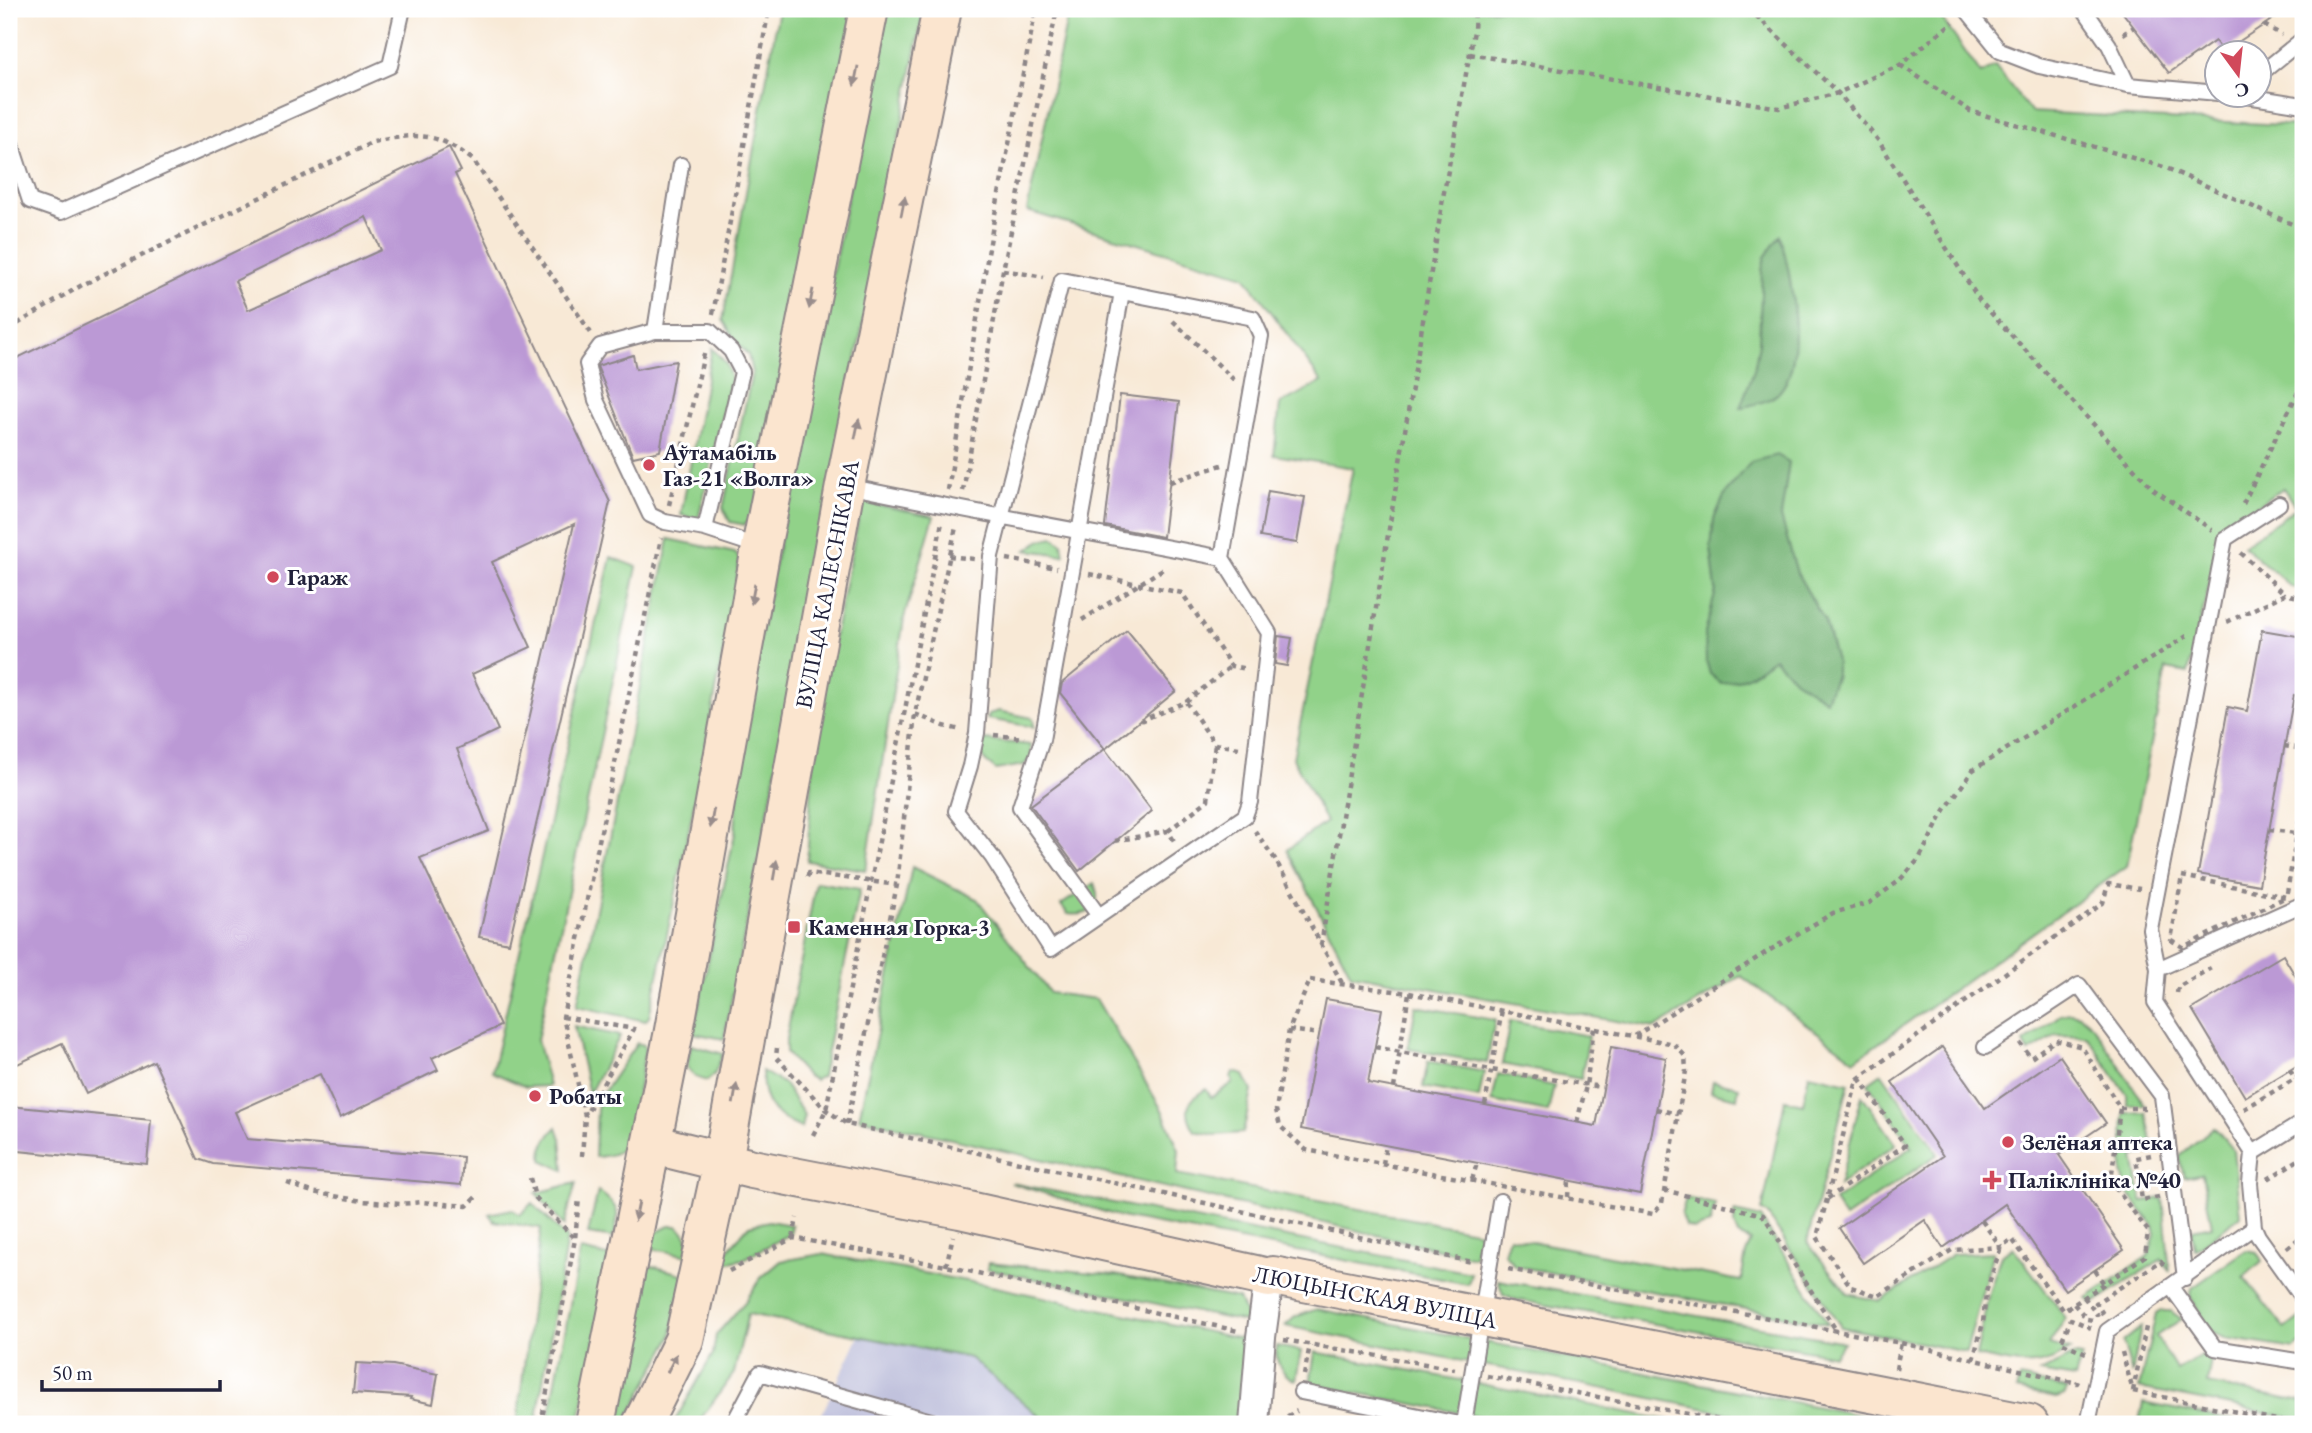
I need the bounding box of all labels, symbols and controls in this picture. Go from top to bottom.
north arrow [2204,38,2274,108]
one-way arrow [850,65,861,87]
text: С [2233,76,2252,104]
one-way arrow [897,195,908,217]
one-way arrow [805,288,816,310]
one-way arrow [851,418,862,440]
place label: Аўтамабіль Газ-21 «Волга» [662,437,814,493]
street label: ВУЛІЦА КАЛЕСНІКАВА [788,456,866,711]
marker: Аўтамабіль Газ-21 «Волга» [641,457,657,473]
place label: Гараж [287,562,349,592]
marker: Гараж [265,569,281,585]
one-way arrow [747,583,758,605]
one-way arrow [707,807,718,829]
one-way arrow [770,859,781,881]
place label: Каменная Горка-3 [808,912,990,942]
marker: Каменная Горка-3 [786,919,802,935]
place label: Робаты [549,1081,623,1111]
one-way arrow [730,1083,741,1105]
marker: Робаты [527,1088,543,1104]
place label: Зелёная аптека [2022,1127,2174,1157]
marker: Зелёная аптека [2000,1134,2016,1150]
place label: Паліклініка №40 [2008,1165,2181,1195]
marker: Паліклініка №40 [1982,1170,2002,1190]
one-way arrow [631,1200,642,1222]
street label: ЛЮЦЫНСКАЯ ВУЛІЦА [1250,1259,1501,1336]
scale bar [42,1349,220,1393]
one-way arrow [667,1353,678,1373]
text: 50 m [52,1359,93,1386]

